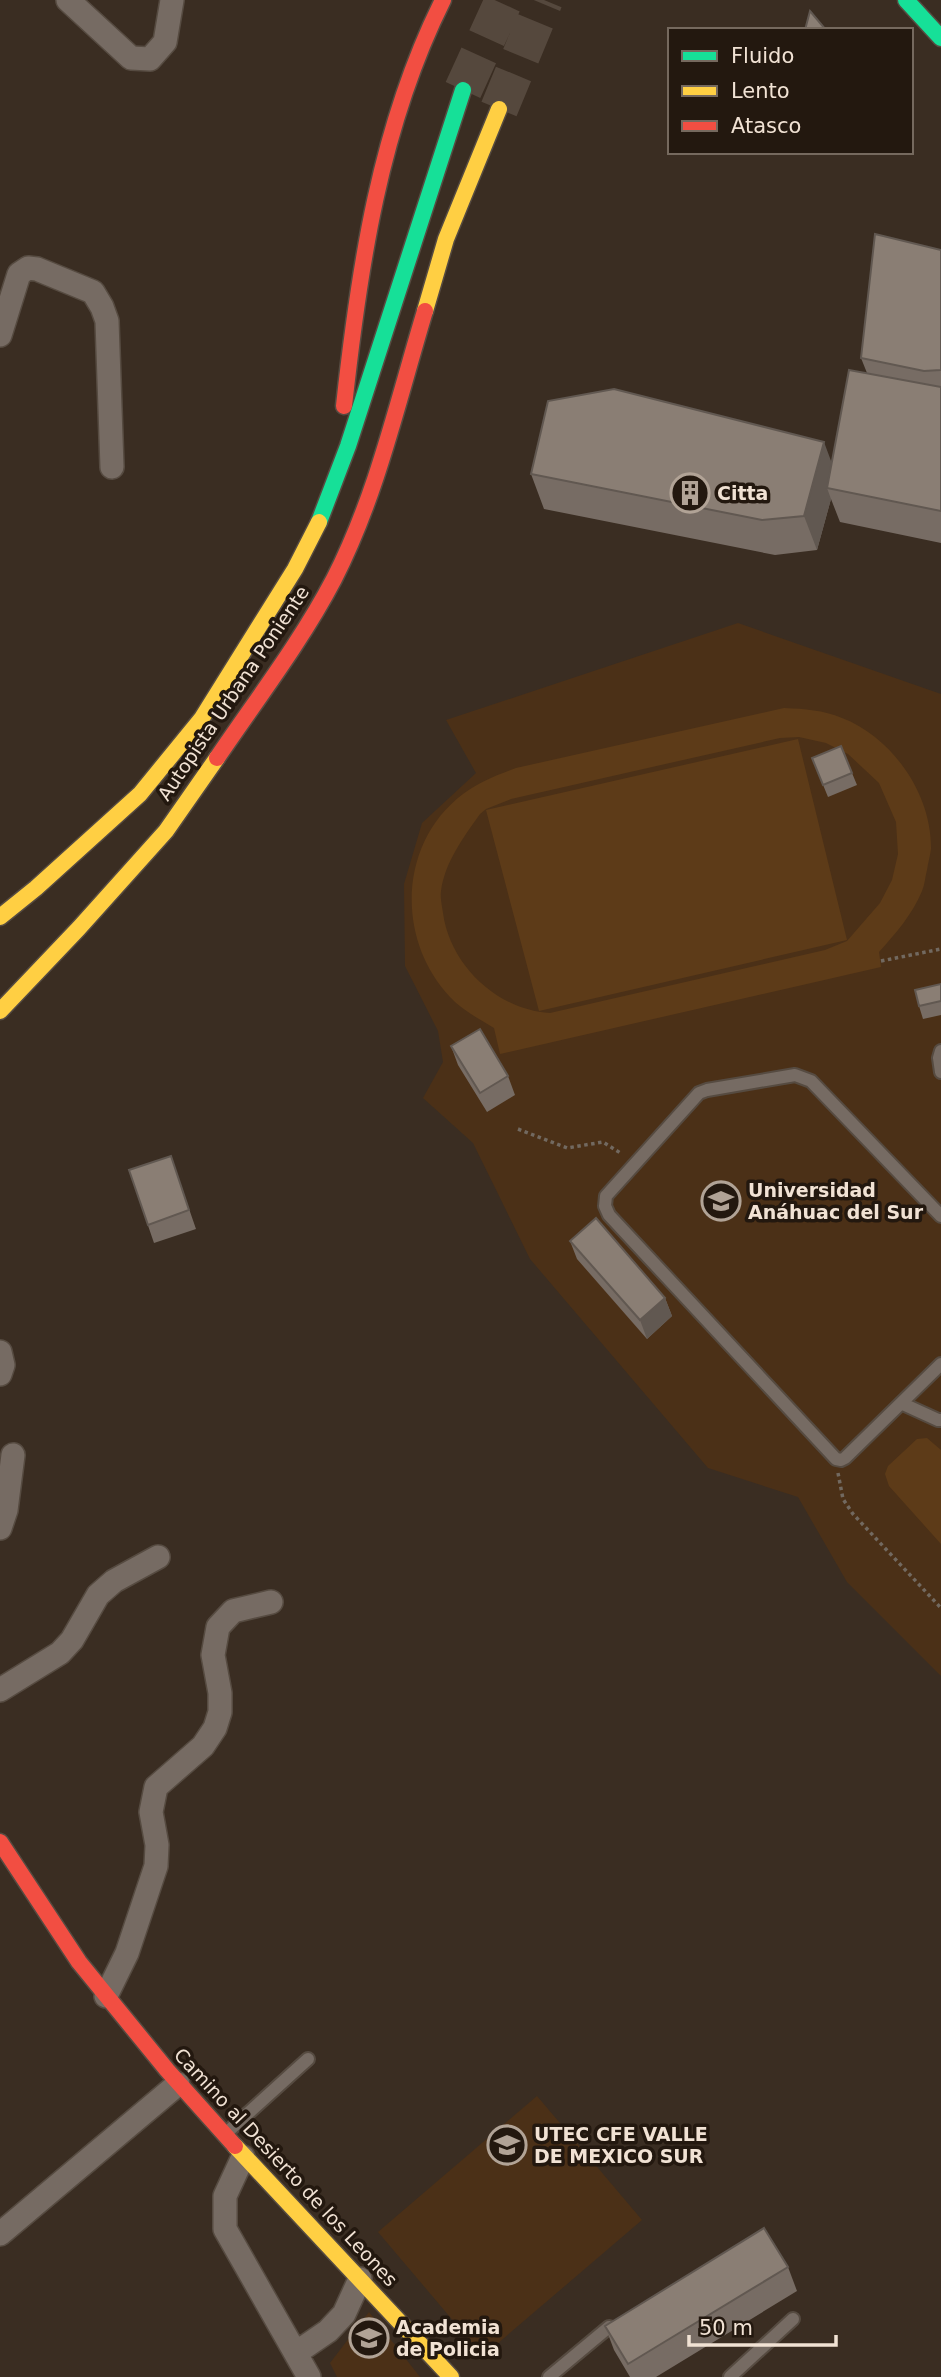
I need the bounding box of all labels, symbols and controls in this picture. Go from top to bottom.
legend [668,28,913,154]
text: Fluido [731,44,794,68]
text: Lento [731,79,790,103]
text: Atasco [731,114,801,138]
building icon: Citta [669,472,711,514]
place label: Citta [717,482,768,504]
street label: Autopista Urbana Poniente [153,581,313,805]
place label: Universidad Anáhuac del Sur [748,1179,924,1223]
school or university icon: Universidad Anáhuac del Sur [700,1180,742,1222]
street label: Camino al Desierto de los Leones [170,2043,402,2291]
place label: UTEC CFE VALLE DE MEXICO SUR [534,2123,708,2167]
school or university icon: UTEC CFE VALLE DE MEXICO SUR [486,2124,528,2166]
scale bar [689,2304,836,2348]
place label: Academia de Policia [396,2316,500,2360]
text: 50 m [699,2316,753,2340]
school or university icon: Academia de Policia [348,2317,390,2359]

